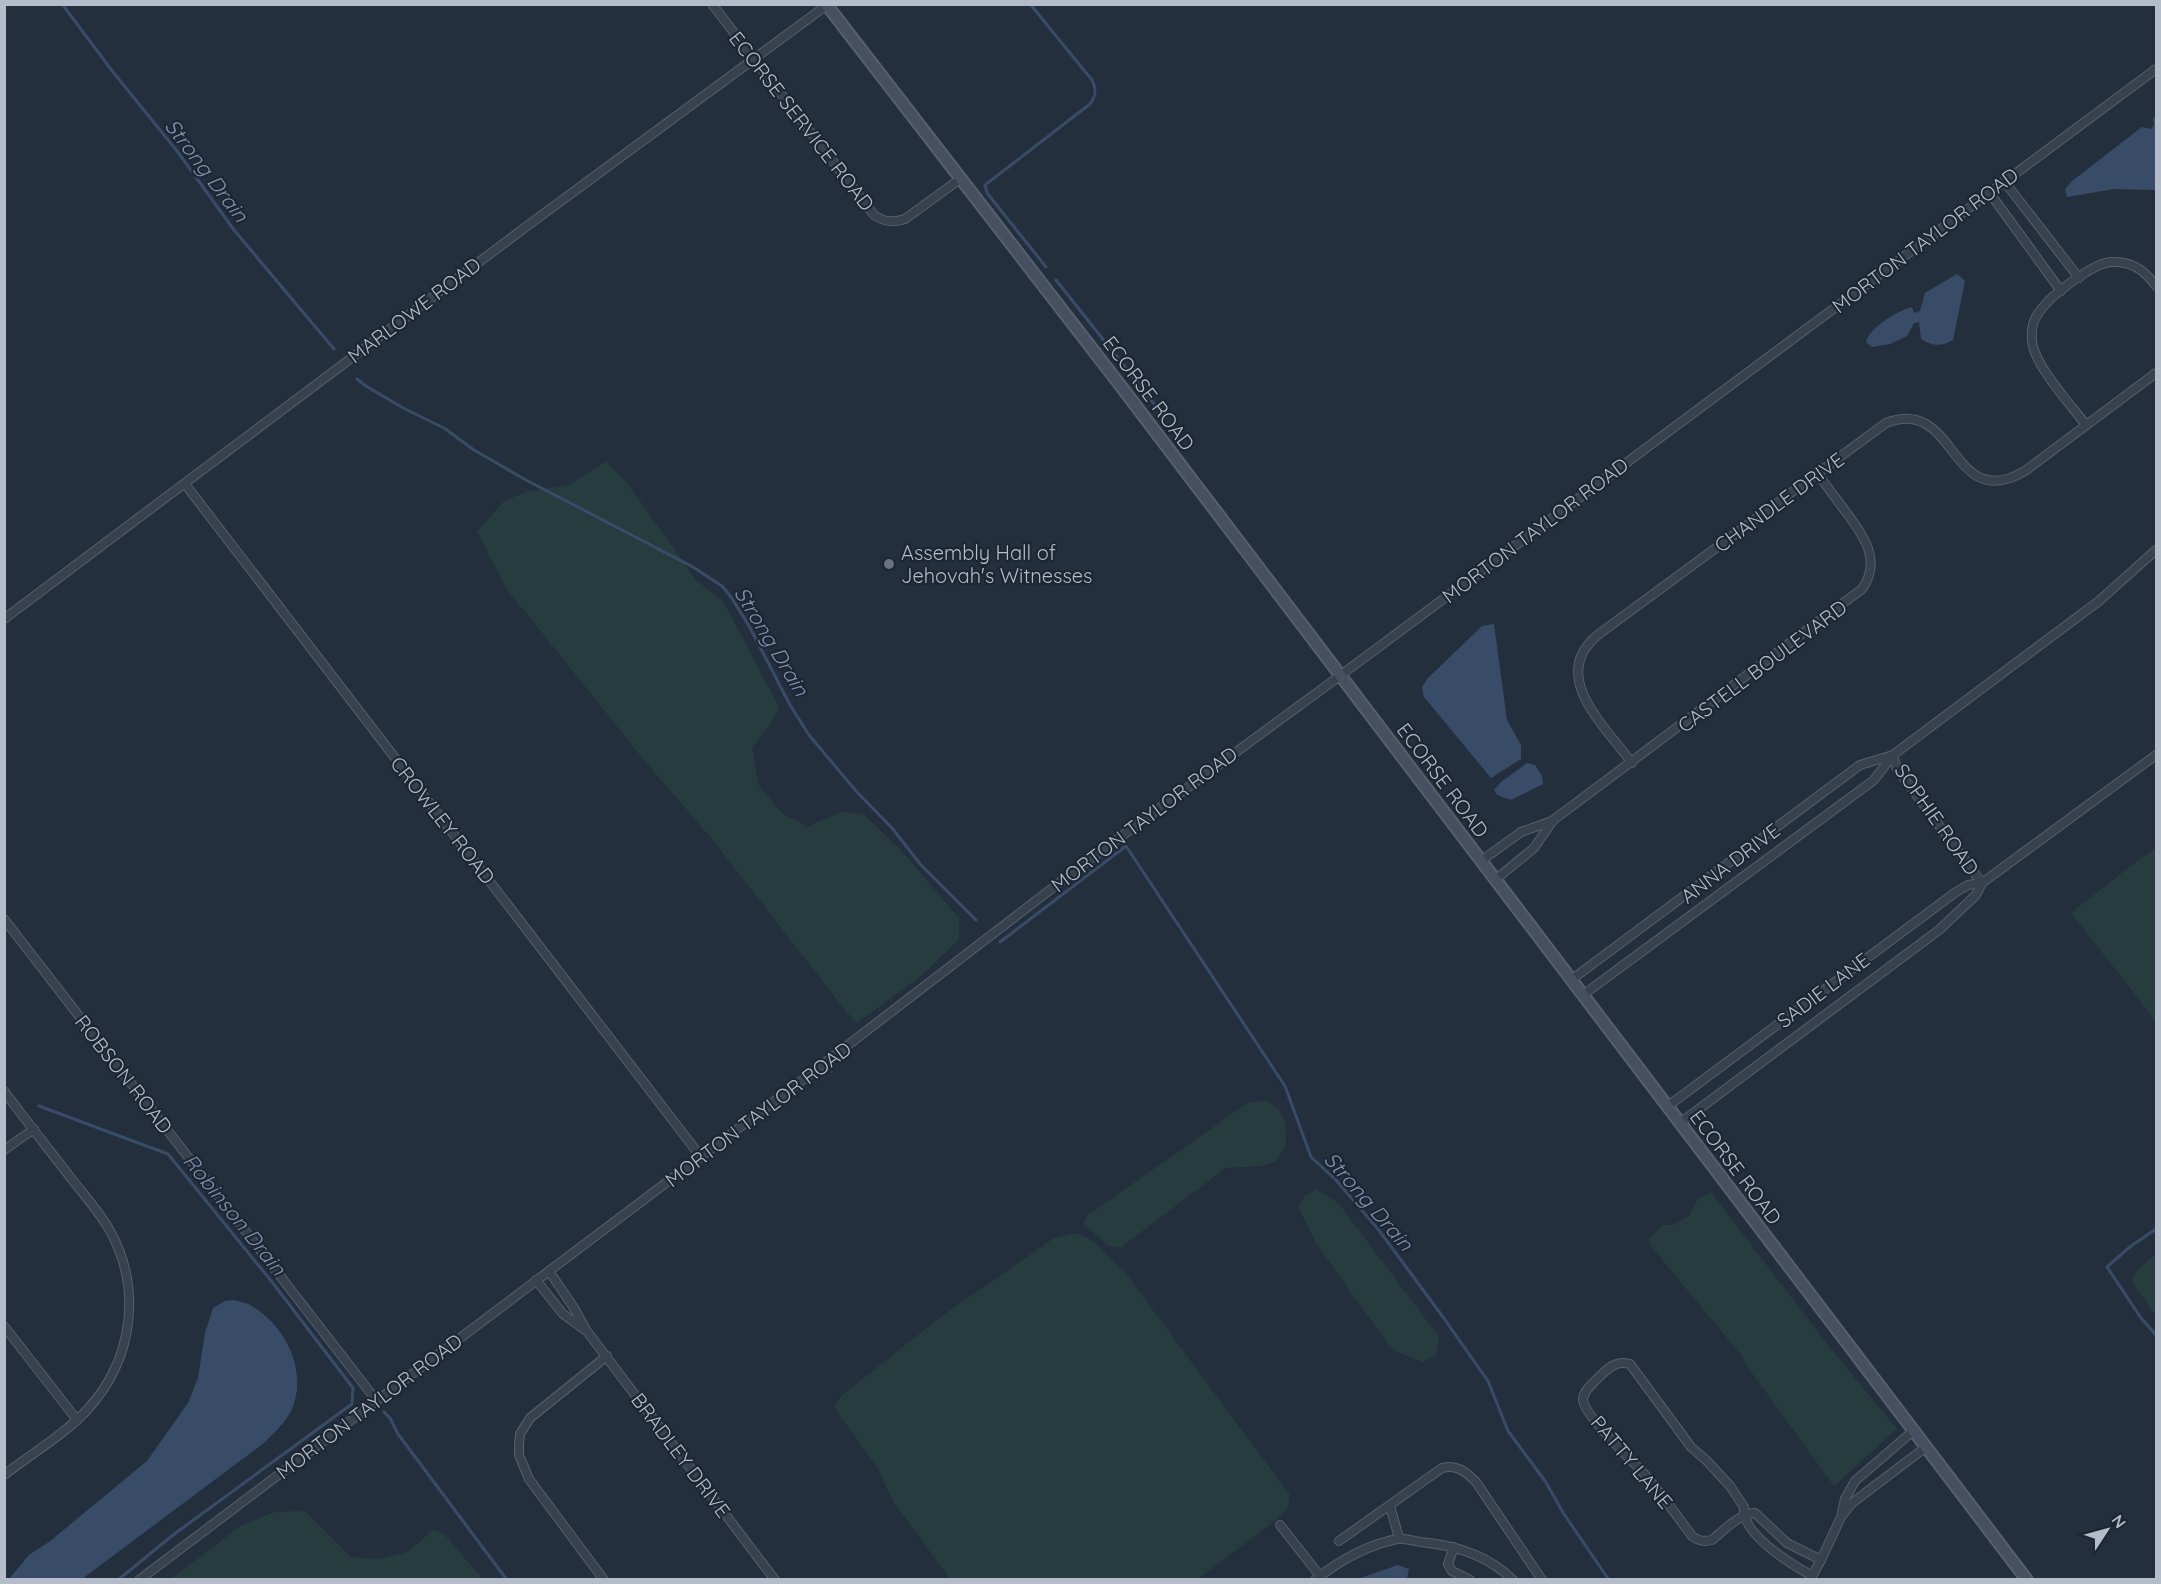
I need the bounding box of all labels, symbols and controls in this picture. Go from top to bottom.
street label: ECORSE SERVICE ROAD [724,26,880,216]
water label: Strong Drain [160,113,255,227]
street label: MORTON TAYLOR ROAD [1827,162,2023,318]
street label: MARLOWE ROAD [342,252,486,368]
street label: ECORSE ROAD [1098,331,1200,455]
street label: CHANDLE DRIVE [1709,447,1849,557]
street label: MORTON TAYLOR ROAD [1437,452,1633,608]
place label: Assembly Hall of Jehovah's Witnesses [901,540,1092,588]
marker: Assembly Hall of Jehovah's Witnesses [882,557,896,571]
water label: Strong Drain [729,582,815,701]
street label: CASTELL BOULEVARD [1672,594,1852,738]
street label: ECORSE ROAD [1392,718,1494,842]
street label: MORTON TAYLOR ROAD [1046,741,1242,897]
street label: CROWLEY ROAD [385,751,501,889]
street label: SOPHIE ROAD [1889,758,1985,880]
street label: ANNA DRIVE [1675,818,1785,908]
street label: SADIE LANE [1772,947,1874,1033]
street label: ROBSON ROAD [70,1010,178,1138]
street label: MORTON TAYLOR ROAD [660,1036,856,1192]
street label: ECORSE ROAD [1685,1105,1787,1229]
water label: Strong Drain [1319,1146,1420,1256]
water label: Robinson Drain [178,1148,292,1281]
street label: MORTON TAYLOR ROAD [271,1328,467,1484]
street label: BRADLEY DRIVE [626,1388,736,1522]
street label: PATTY LANE [1586,1410,1678,1514]
north arrow [2077,1500,2137,1560]
text: N [2108,1511,2131,1532]

